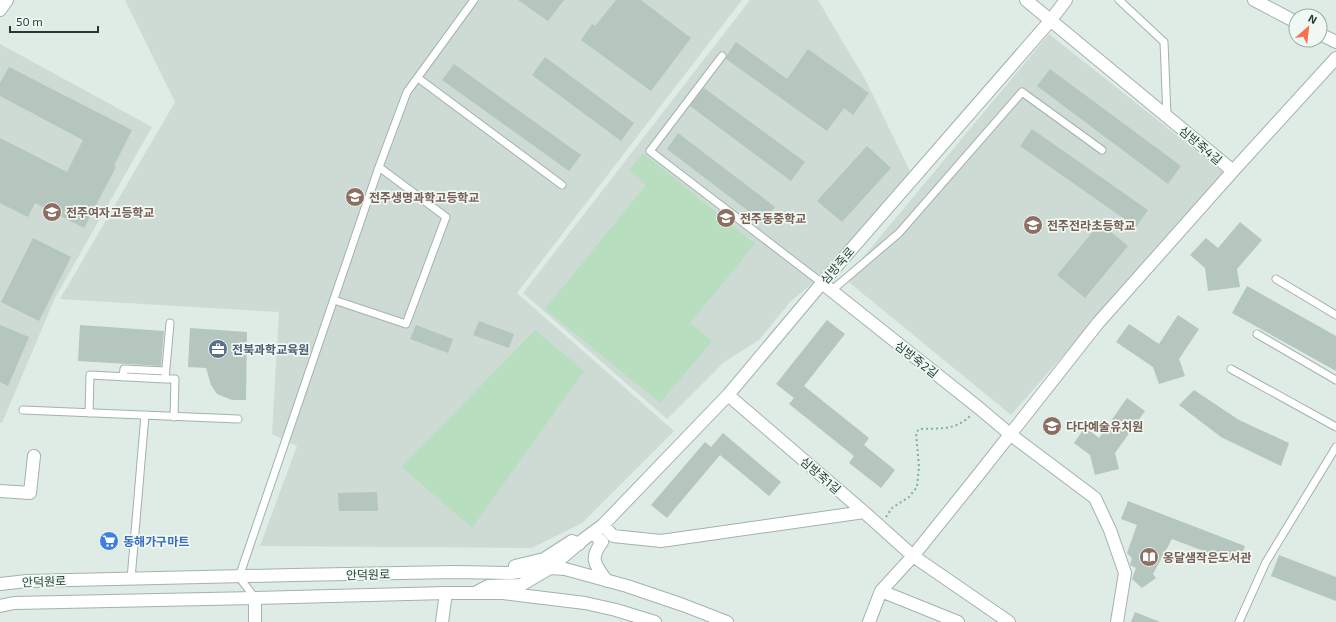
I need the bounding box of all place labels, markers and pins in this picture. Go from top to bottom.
school or university icon: 전주생명과학고등학교 [344,186,366,208]
place label: 전주생명과학고등학교 [369,190,479,204]
school or university icon: 전주여자고등학교 [41,201,63,223]
place label: 전주여자고등학교 [66,205,154,219]
school or university icon: 전주동중학교 [715,207,737,229]
place label: 전주동중학교 [740,211,806,225]
school or university icon: 전주전라초등학교 [1022,214,1044,236]
place label: 전주전라초등학교 [1047,218,1135,232]
office icon: 전북과학교육원 [207,338,229,360]
place label: 전북과학교육원 [232,342,309,356]
school or university icon: 다다예술유치원 [1041,415,1063,437]
place label: 다다예술유치원 [1066,419,1143,433]
supermarket icon: 동해가구마트 [98,530,120,552]
place label: 동해가구마트 [123,534,189,548]
library icon: 옹달샘작은도서관 [1138,546,1160,568]
place label: 옹달샘작은도서관 [1163,550,1251,564]

